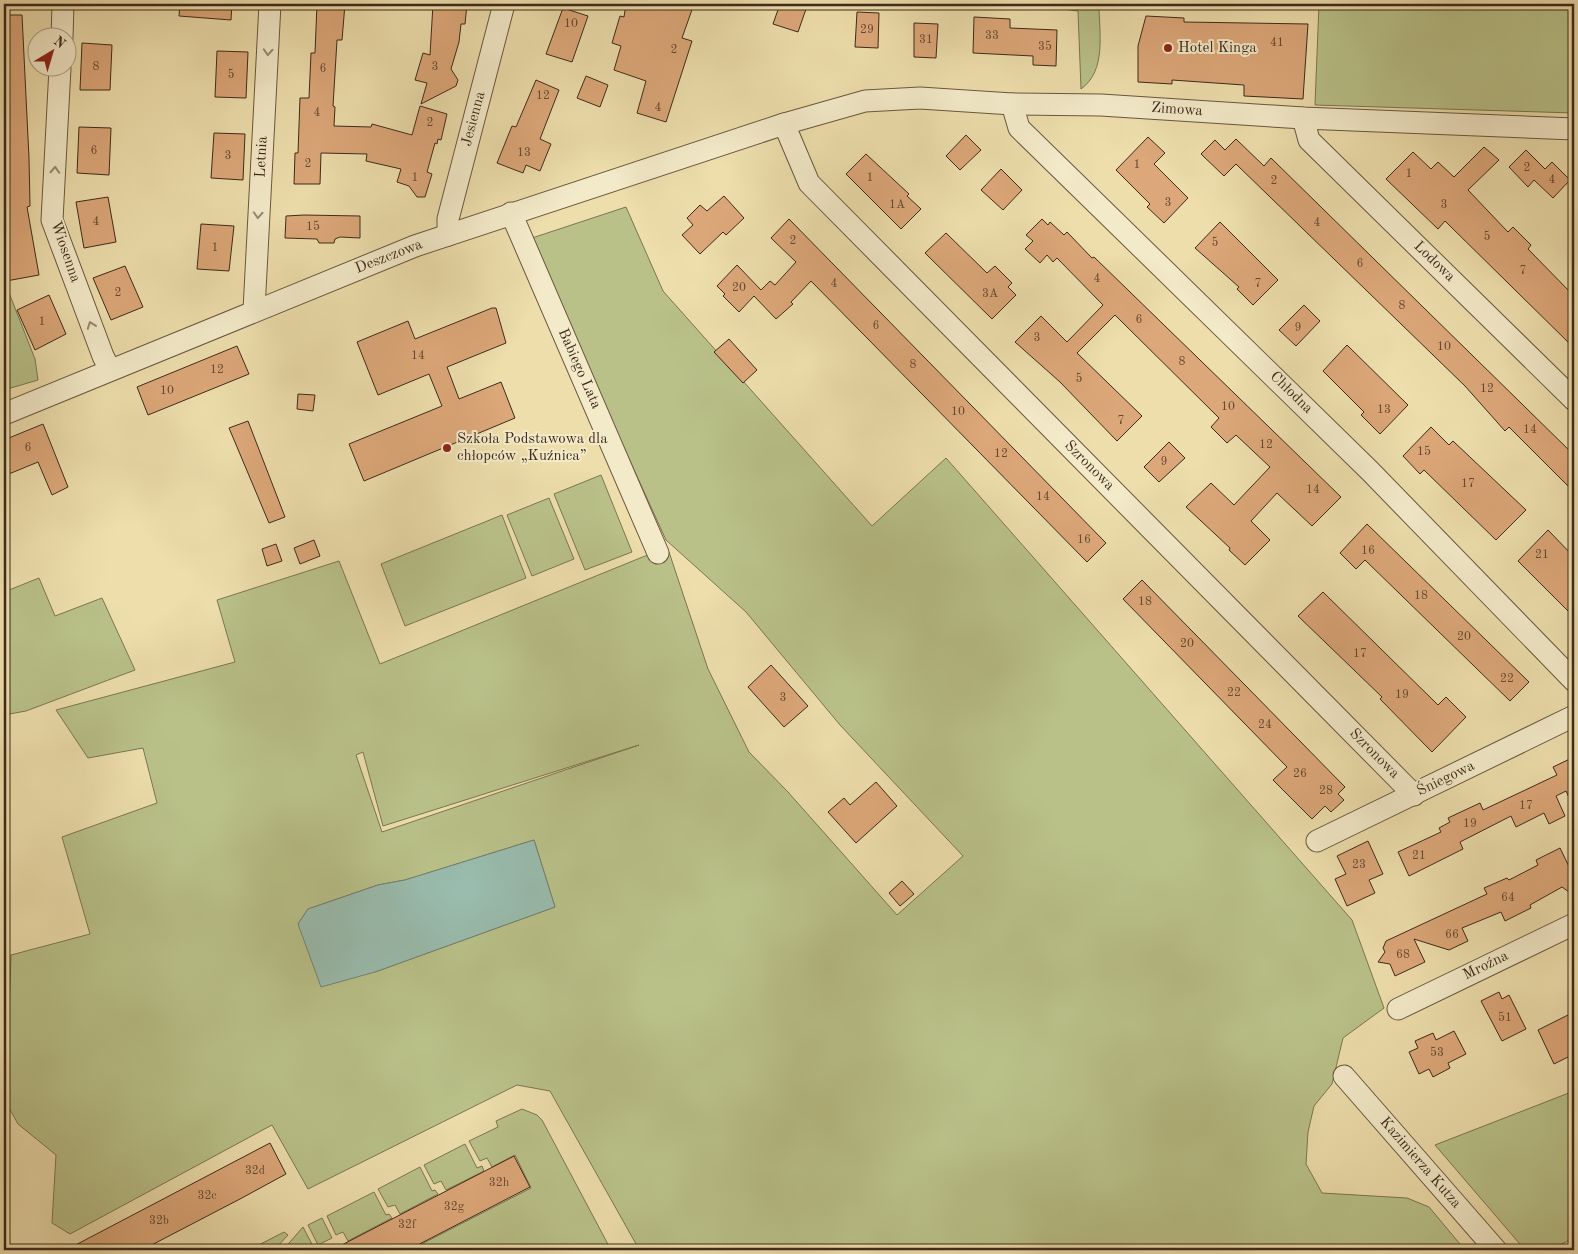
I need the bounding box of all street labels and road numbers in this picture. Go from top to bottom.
street label: Jesienna [459,89,489,148]
street label: Zimowa [1151,101,1204,119]
street label: Letnia [253,135,271,178]
street label: Wiosenna [48,219,83,285]
street label: Deszczowa [353,237,425,277]
street label: Lodowa [1410,239,1458,286]
street label: Babiego Lata [555,327,604,412]
street label: Chłodna [1267,369,1316,417]
street label: Szronowa [1061,438,1117,494]
street label: Szronowa [1346,726,1402,782]
street label: Śniegowa [1413,755,1478,799]
street label: Mroźna [1461,948,1512,983]
street label: Kazimierza Kutza [1377,1115,1464,1212]

